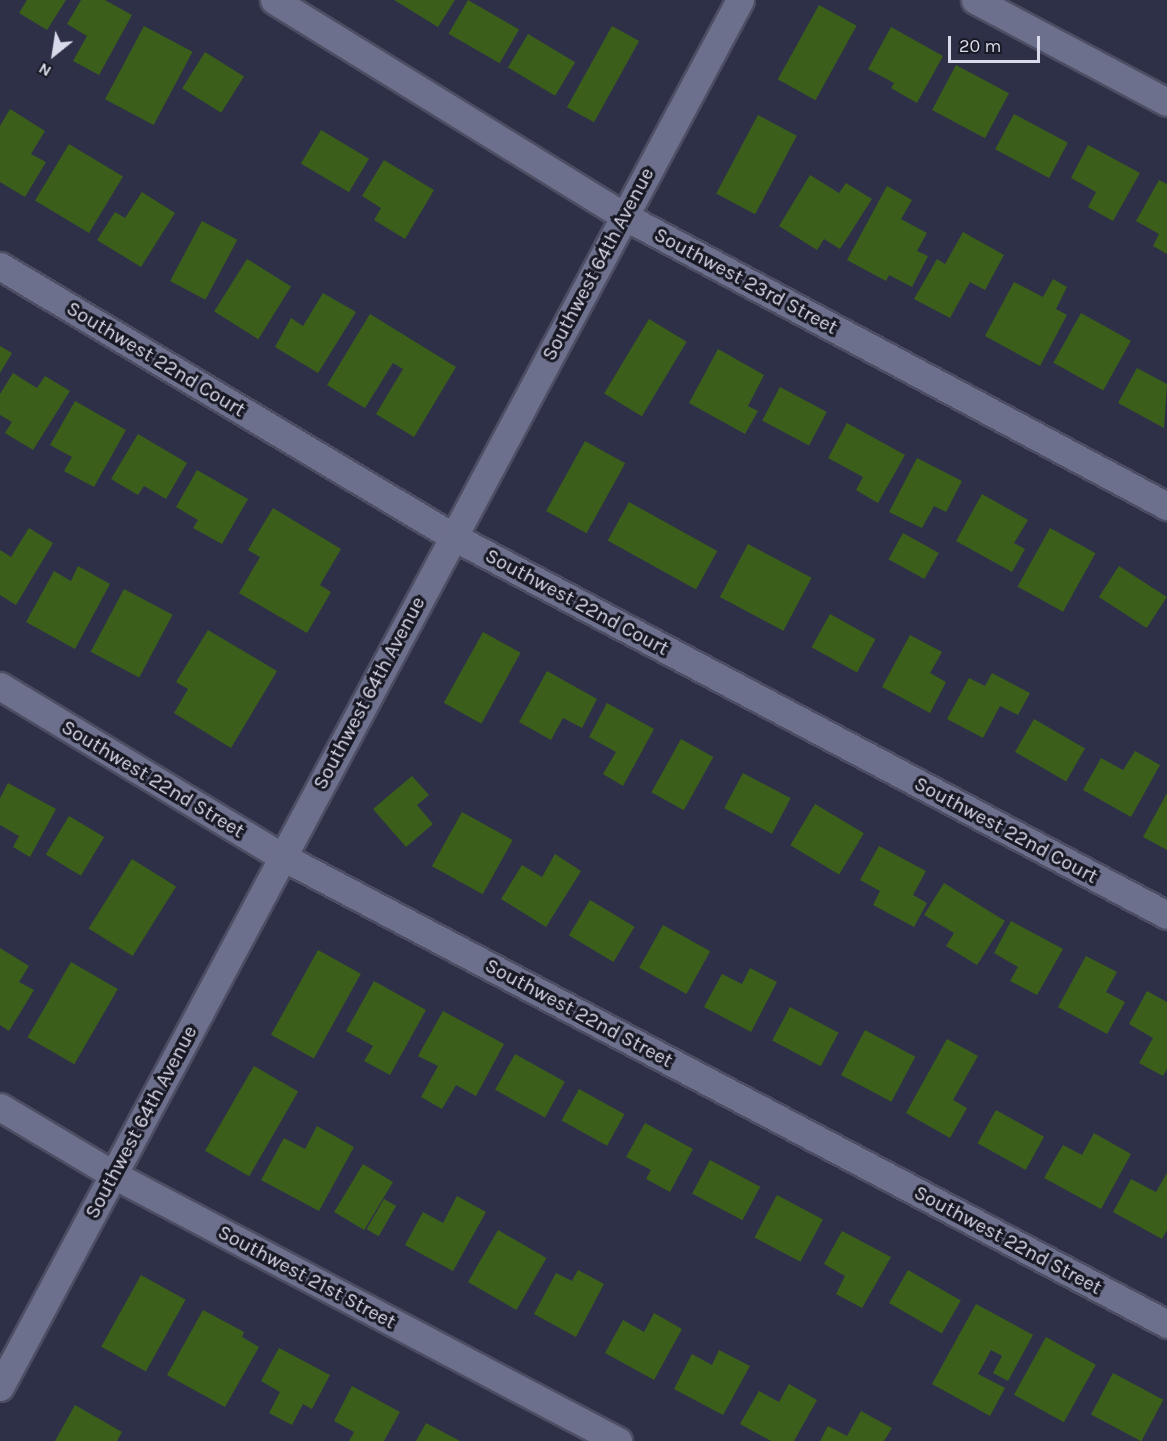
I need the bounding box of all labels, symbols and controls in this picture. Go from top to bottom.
north arrow [24,24,84,84]
scale bar [951,24,1042,62]
text: 20 m [959,35,1001,57]
text: N [35,59,54,81]
street label: Southwest 64th Avenue [537,163,659,365]
street label: Southwest 23rd Street [650,222,842,340]
street label: Southwest 22nd Court [62,296,250,422]
street label: Southwest 22nd Court [481,543,673,661]
street label: Southwest 64th Avenue [308,592,430,794]
street label: Southwest 22nd Street [57,715,249,843]
street label: Southwest 22nd Court [910,771,1102,889]
street label: Southwest 22nd Street [481,953,677,1073]
street label: Southwest 64th Avenue [80,1021,202,1223]
street label: Southwest 22nd Street [910,1180,1106,1300]
street label: Southwest 21st Street [214,1220,400,1334]

